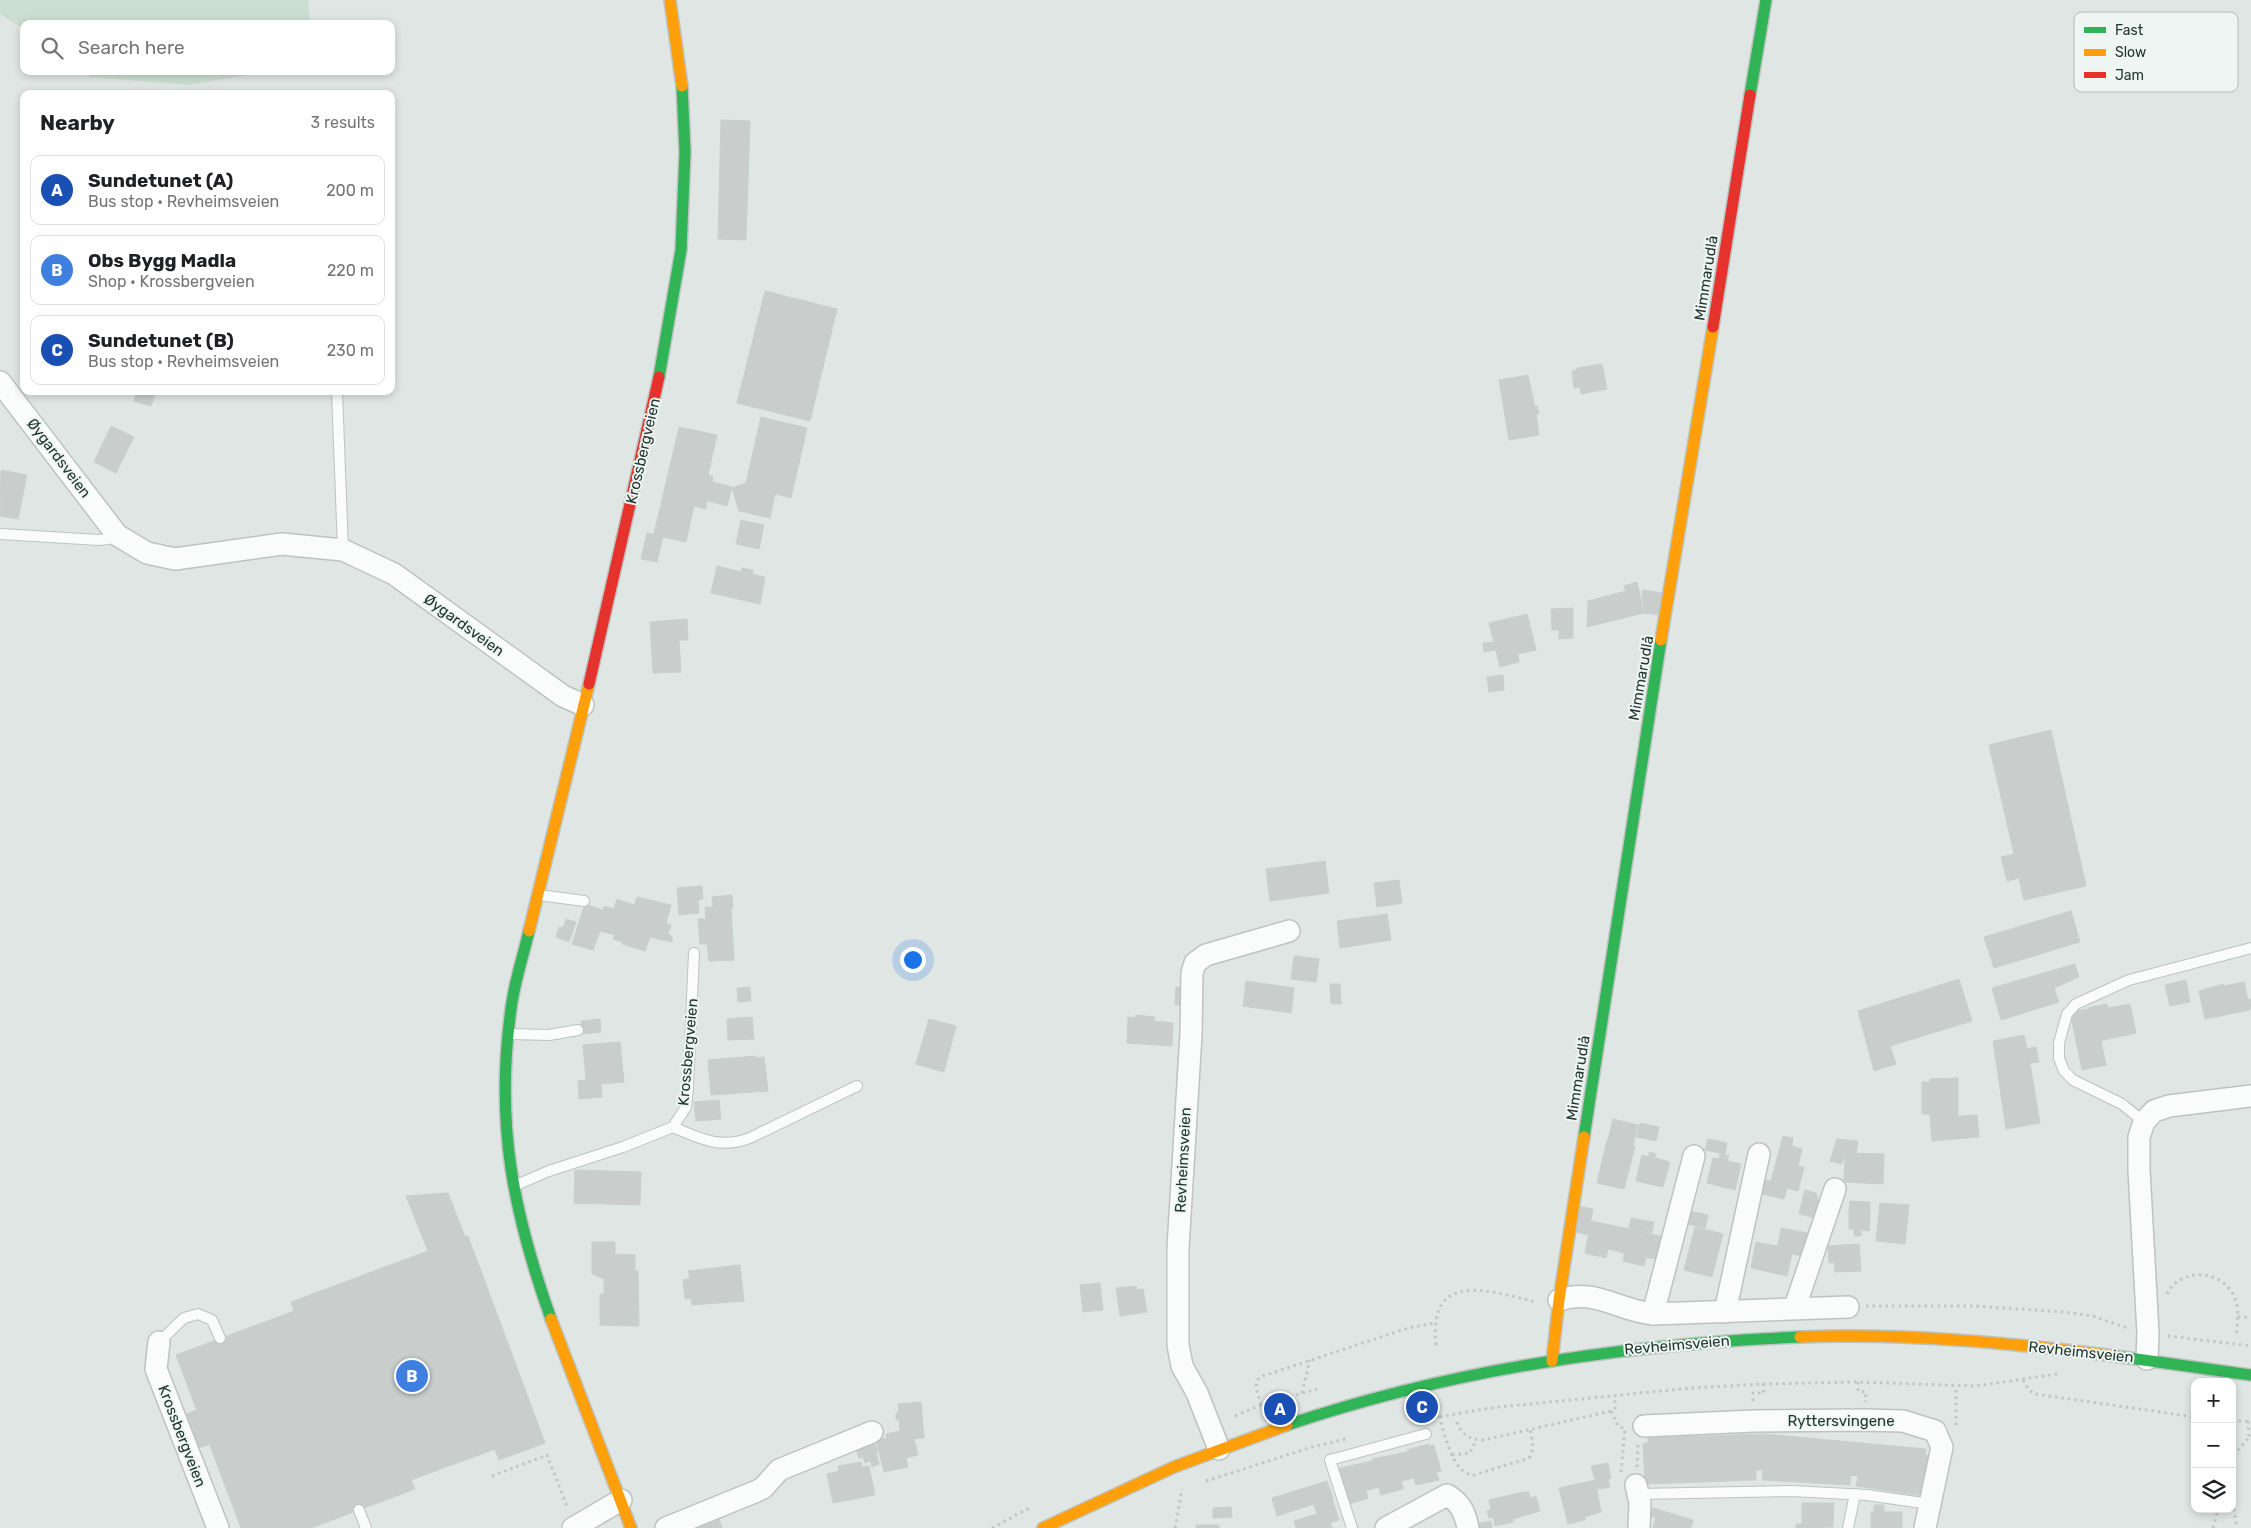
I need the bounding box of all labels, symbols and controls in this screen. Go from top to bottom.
legend [2074,12,2238,92]
search box [20,20,395,75]
text: Fast [2115,22,2144,39]
icon: search [38,34,66,62]
text: Search here [78,36,185,59]
text: Slow [2115,44,2146,61]
text: Jam [2115,67,2144,84]
text: Nearby [40,110,115,135]
text: 3 results [310,113,375,132]
text: Sundetunet (A) [88,169,233,192]
text: A [51,181,63,200]
text: 200 m [326,181,374,200]
text: Bus stop · Revheimsveien [88,192,279,211]
street label: Mimmarudlå [1690,234,1722,322]
text: Obs Bygg Madla [88,249,236,272]
text: B [51,261,63,280]
text: 220 m [327,261,374,280]
text: Shop · Krossbergveien [88,272,255,291]
text: Sundetunet (B) [88,329,234,352]
text: C [51,341,63,360]
text: 230 m [327,341,374,360]
text: Bus stop · Revheimsveien [88,352,279,371]
street label: Krossbergveien [622,396,664,506]
street label: Øygardsveien [23,415,95,501]
street label: Øygardsveien [420,590,508,660]
street label: Mimmarudlå [1625,634,1657,722]
your location [900,947,926,973]
street label: Krossbergveien [674,997,702,1107]
street label: Mimmarudlå [1562,1034,1594,1122]
street label: Revheimsveien [1171,1107,1195,1213]
street label: Revheimsveien [1624,1331,1730,1359]
street label: Revheimsveien [2028,1338,2134,1366]
pin: B [396,1357,428,1395]
map controls [2191,1378,2236,1513]
button: + [2191,1378,2236,1423]
street label: Krossbergveien [154,1382,210,1490]
pin: C [1406,1388,1438,1426]
pin: A [1264,1390,1296,1428]
street label: Ryttersvingene [1787,1412,1895,1430]
button: − [2191,1423,2236,1468]
button: layers [2191,1468,2236,1513]

